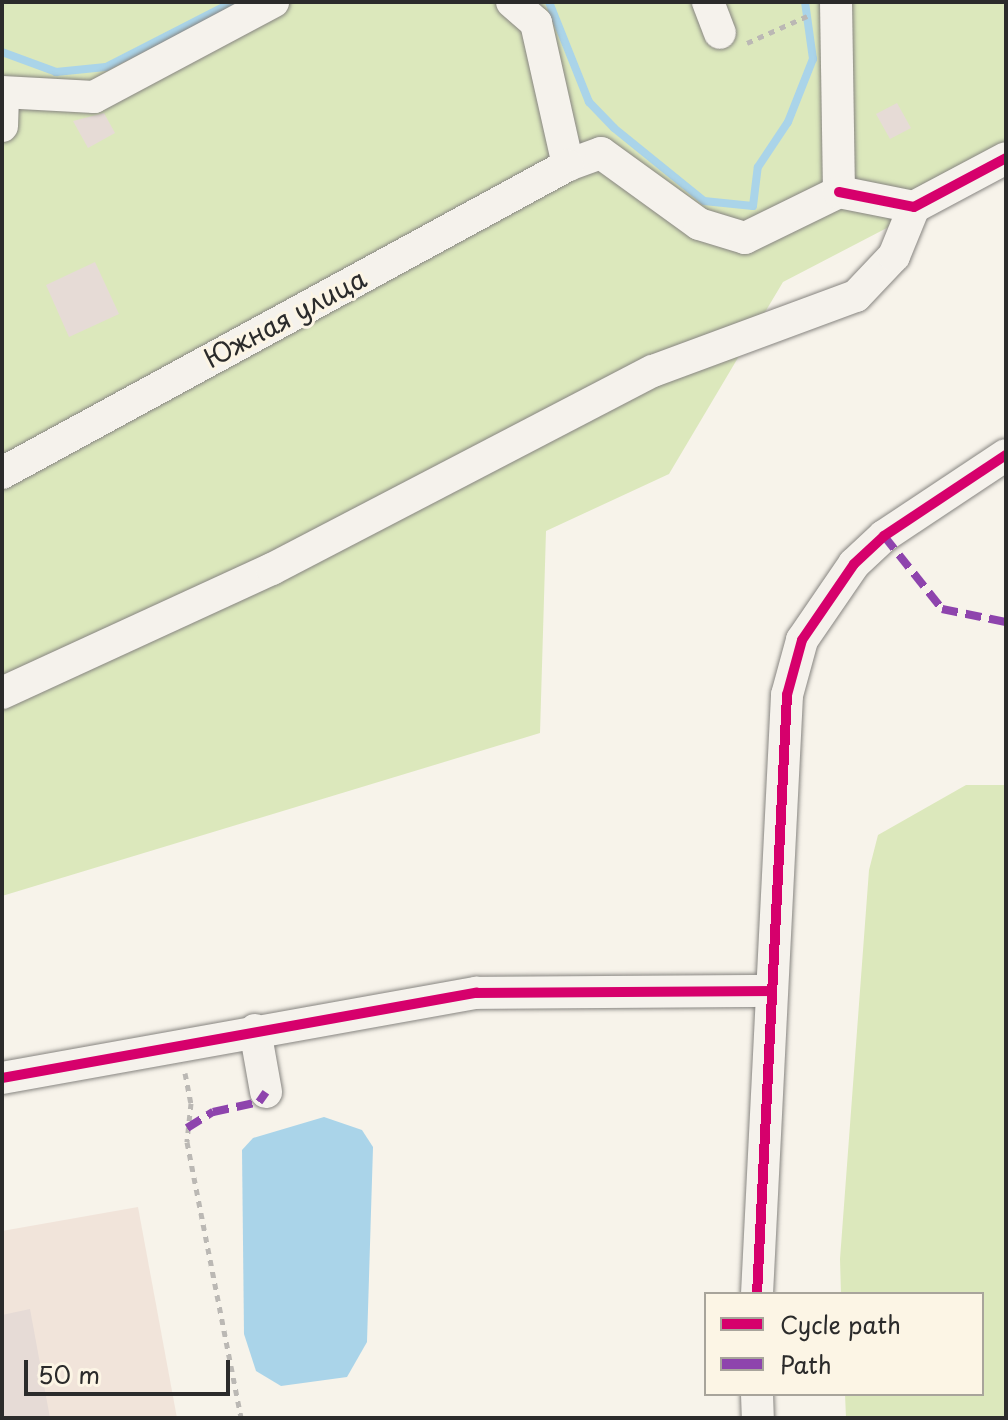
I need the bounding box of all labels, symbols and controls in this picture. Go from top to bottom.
street label: Южная улица [198,262,372,374]
legend [704,1292,984,1396]
text: Cycle path [780,1306,901,1342]
scale bar [28,1344,234,1394]
text: Path [780,1346,832,1382]
text: 50 m [38,1356,100,1392]

